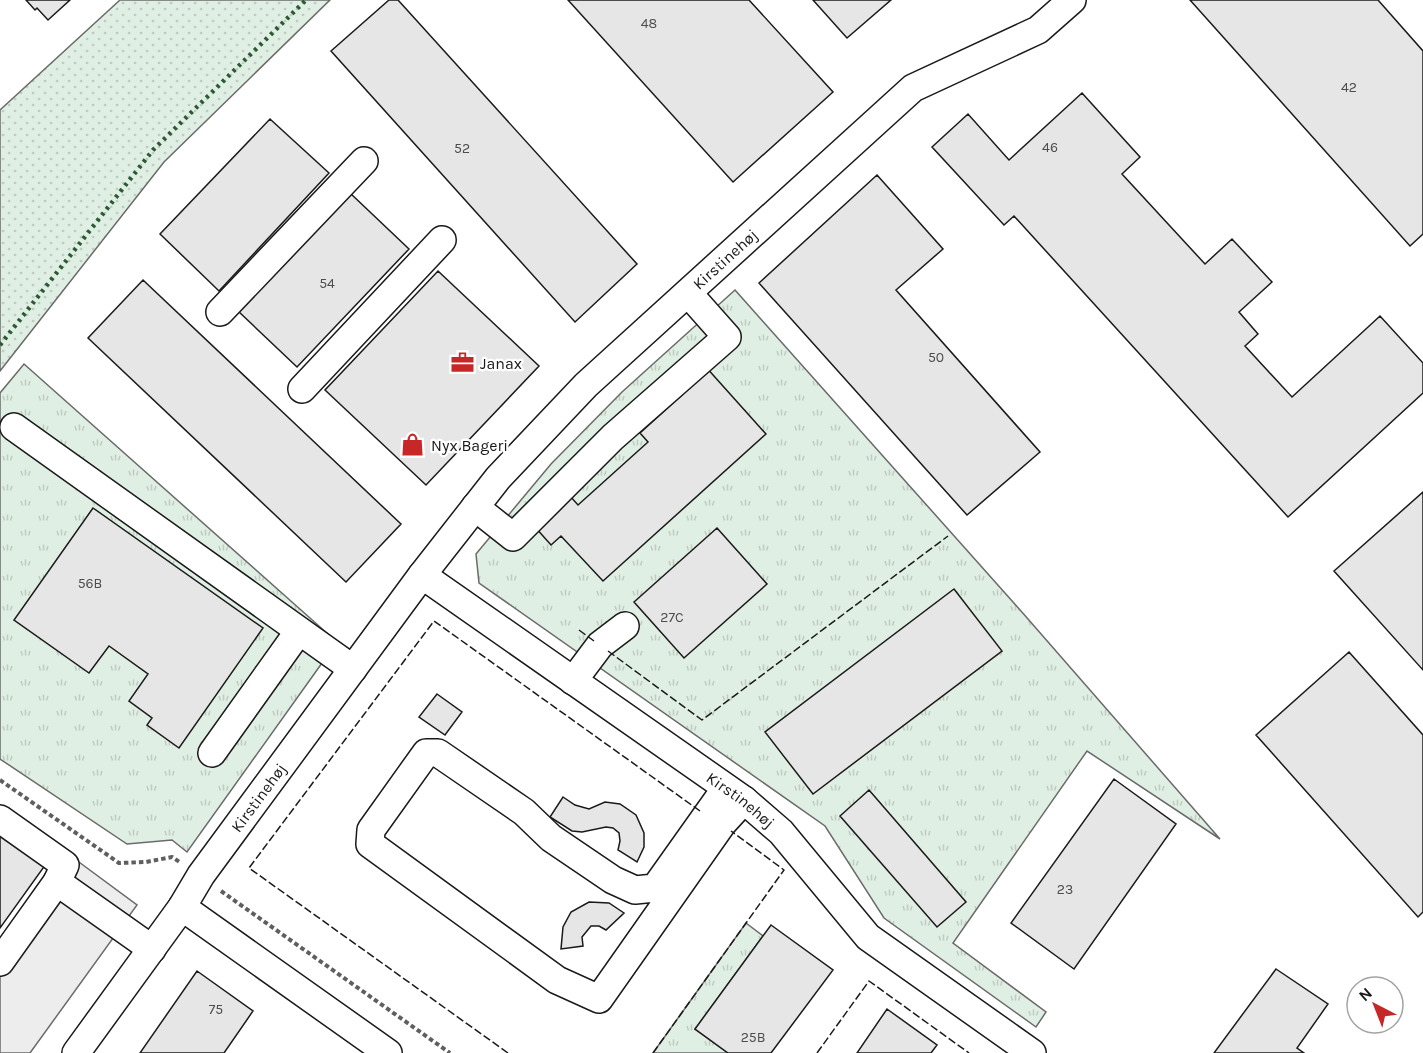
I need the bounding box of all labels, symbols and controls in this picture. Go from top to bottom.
house number: 48 [641,15,657,32]
house number: 42 [1341,79,1357,96]
house number: 46 [1042,139,1058,156]
house number: 52 [454,140,470,157]
street label: Kirstinehøj [688,225,761,293]
house number: 54 [319,275,335,292]
house number: 50 [928,349,944,366]
office icon: Janax [449,350,475,376]
place label: Janax [480,354,522,373]
shop icon: Nyx Bageri [400,432,426,458]
place label: Nyx Bageri [431,436,508,455]
house number: 56B [78,575,102,592]
house number: 27C [660,609,684,626]
street label: Kirstinehøj [227,759,290,836]
street label: Kirstinehøj [703,767,779,832]
house number: 23 [1057,881,1073,898]
north arrow [1345,975,1405,1035]
text: N [1355,983,1376,1005]
house number: 75 [209,1001,223,1018]
house number: 25B [741,1029,765,1046]

